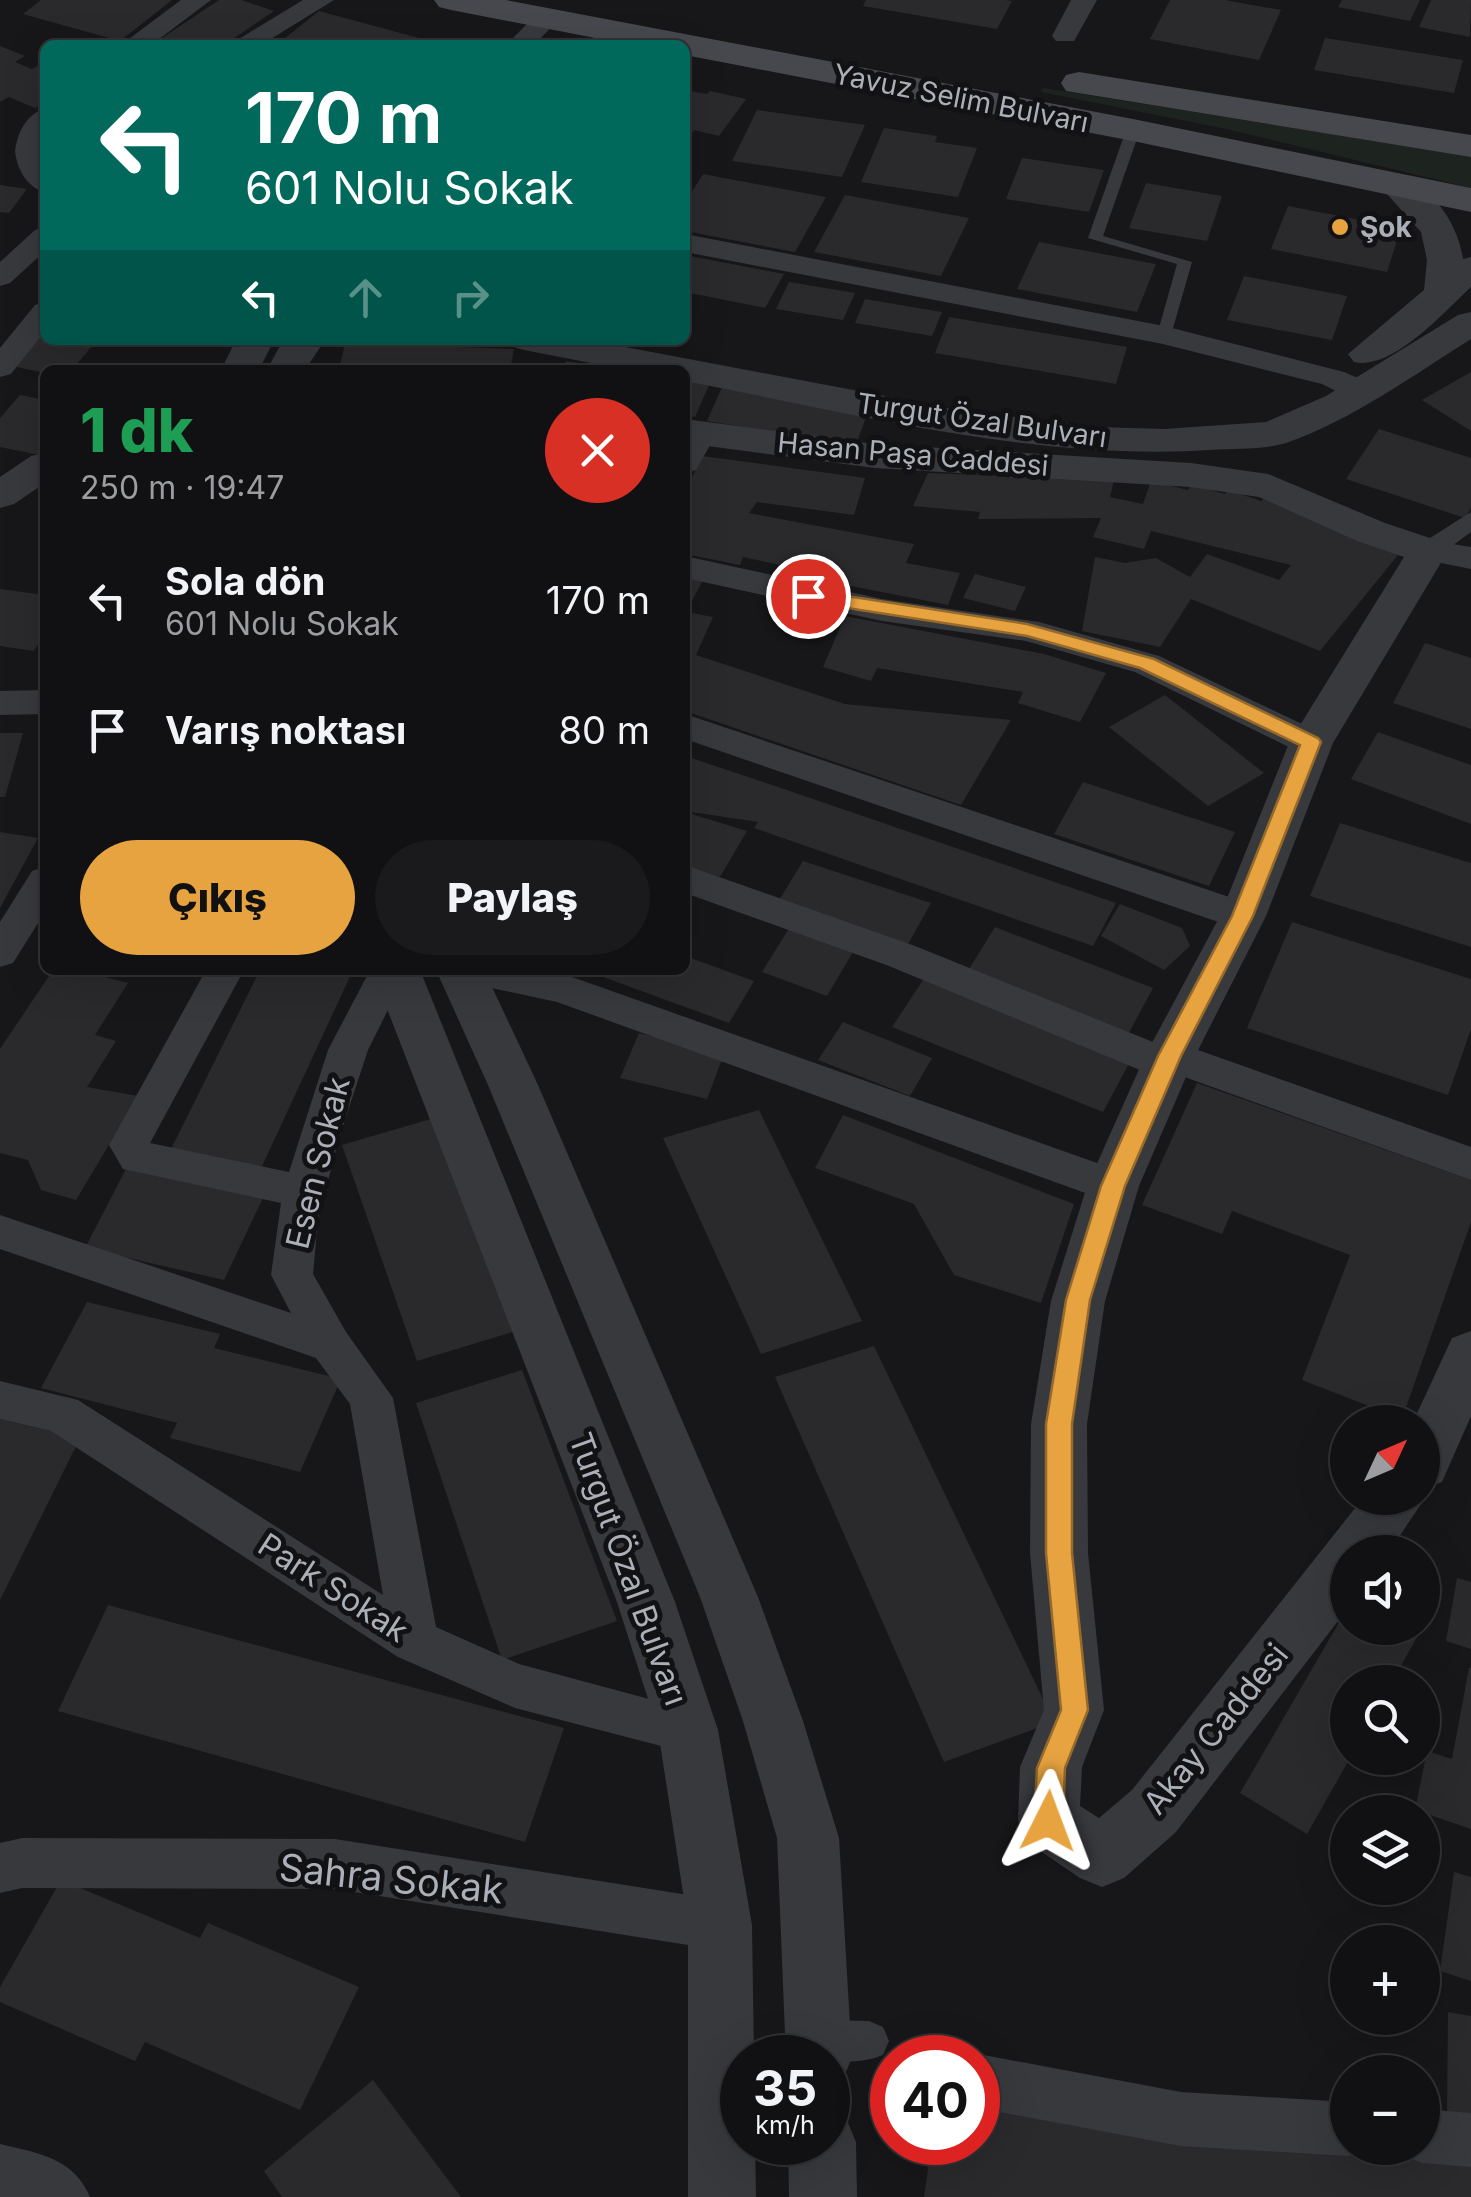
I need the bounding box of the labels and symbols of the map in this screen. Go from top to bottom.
street label: Yavuz Selim Bulvarı [831,57,1091,139]
place label: Şok [1360,210,1413,244]
marker: Şok [1329,216,1351,238]
street label: Turgut Özal Bulvarı [855,386,1109,454]
street label: Hasan Paşa Caddesi [776,425,1050,483]
pin [766,554,851,639]
street label: Esen Sokak [277,1073,358,1253]
north arrow [1330,1405,1440,1515]
street label: Turgut Özal Bulvarı [561,1427,696,1711]
street label: Park Sokak [251,1525,416,1651]
street label: Akay Caddesi [1135,1636,1296,1822]
position arrow [996,1769,1100,1873]
street label: Sahra Sokak [277,1843,505,1913]
speed limit sign: 40 [870,2035,1000,2165]

